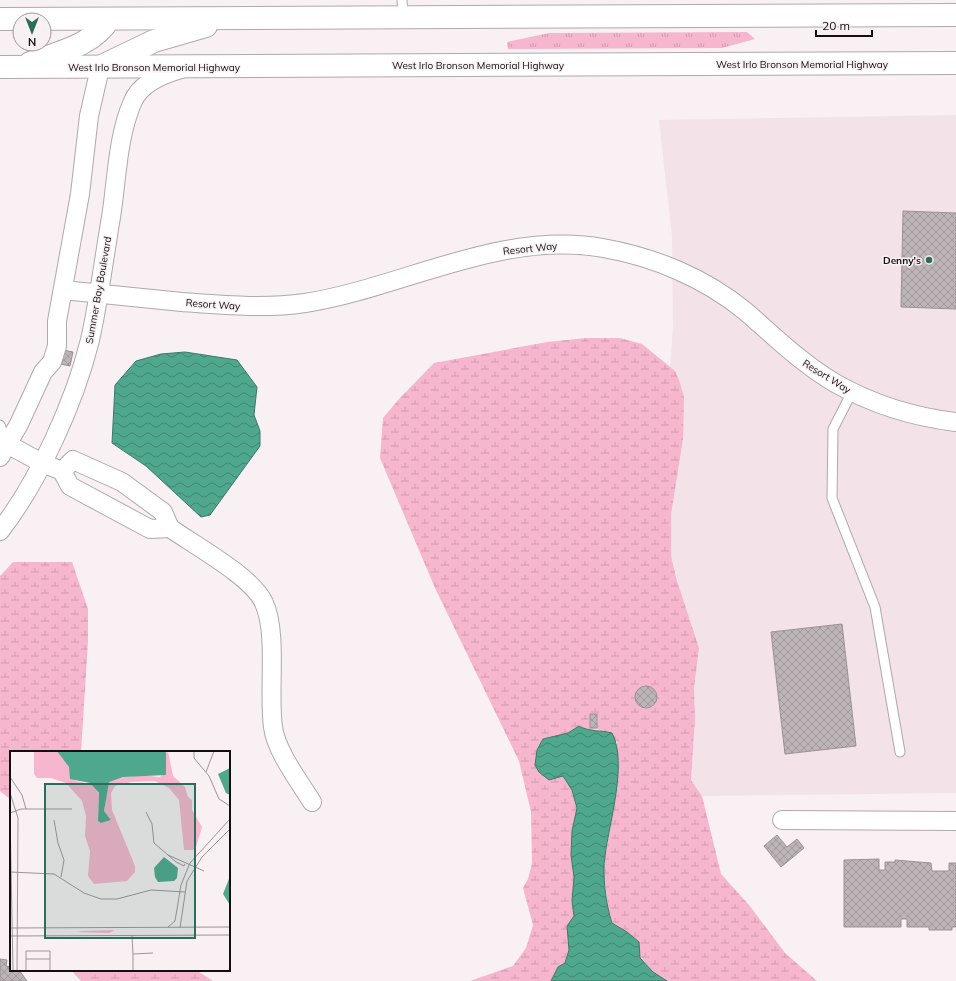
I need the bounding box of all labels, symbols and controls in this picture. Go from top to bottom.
north arrow [12,12,52,52]
scale bar [816,12,872,38]
text: 20 m [822,18,850,33]
text: N [28,35,36,49]
street label: West Irlo Bronson Memorial Highway [716,58,889,71]
street label: West Irlo Bronson Memorial Highway [392,59,565,72]
street label: West Irlo Bronson Memorial Highway [68,61,241,74]
street label: Summer Bay Boulevard [83,235,114,345]
street label: Resort Way [502,239,559,258]
place label: Denny's [883,254,921,267]
marker: Denny's [924,255,934,265]
street label: Resort Way [185,296,241,313]
street label: Resort Way [800,356,854,397]
inset map [10,751,230,971]

